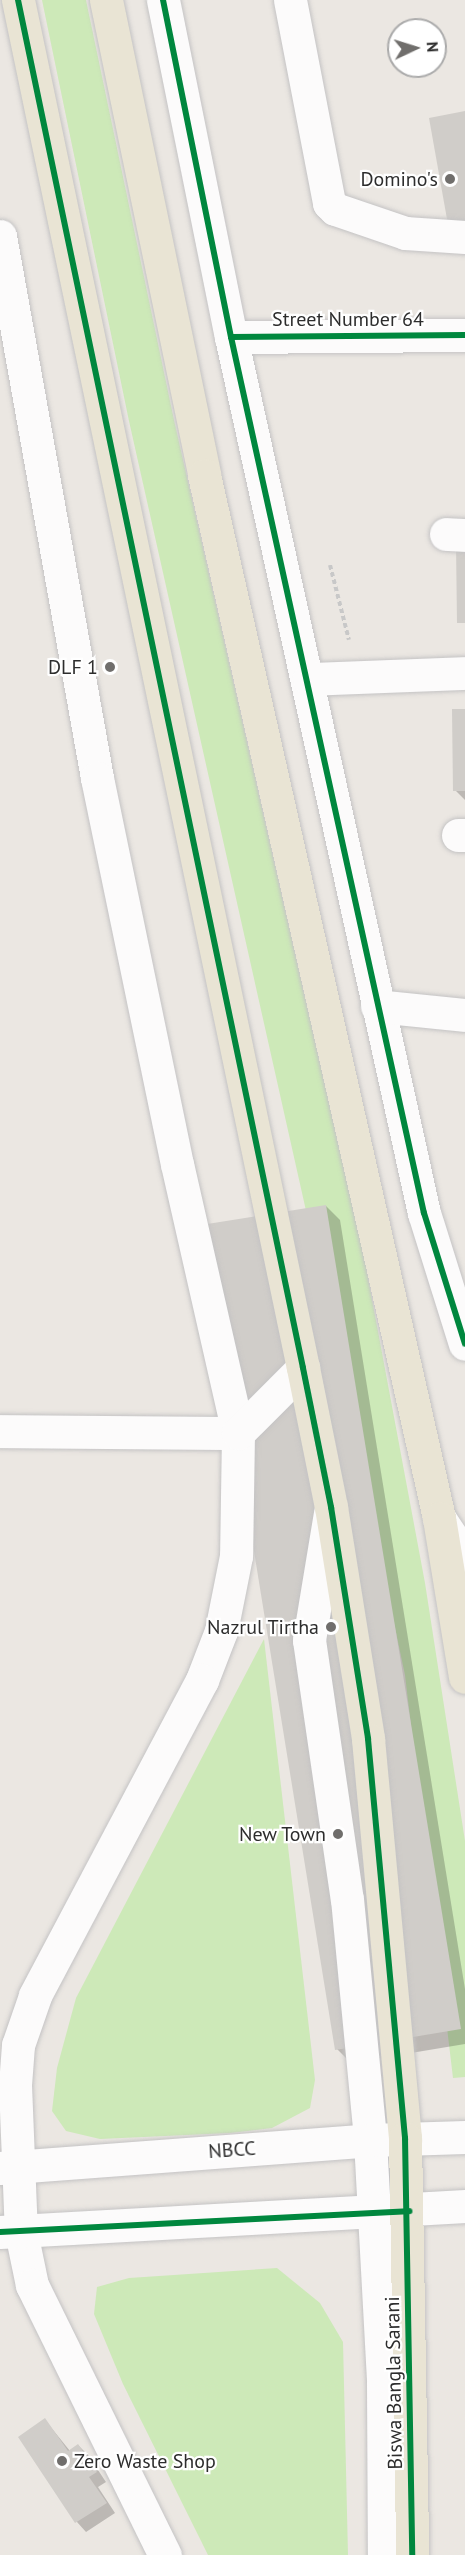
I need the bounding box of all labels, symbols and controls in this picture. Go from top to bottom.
north arrow [387,18,447,78]
text: N [423,41,443,53]
place label: Domino's [360,167,438,191]
marker: Domino's [443,172,457,186]
street label: Street Number 64 [272,307,424,331]
place label: DLF 1 [48,655,98,679]
marker: DLF 1 [103,660,117,674]
place label: Nazrul Tirtha [206,1615,319,1639]
marker: Nazrul Tirtha [324,1620,338,1634]
place label: New Town [238,1822,326,1846]
marker: New Town [331,1827,345,1841]
street label: NBCC [207,2136,257,2164]
street label: Biswa Bangla Sarani [380,2296,408,2470]
place label: Zero Waste Shop [74,2449,216,2473]
marker: Zero Waste Shop [55,2454,69,2468]

